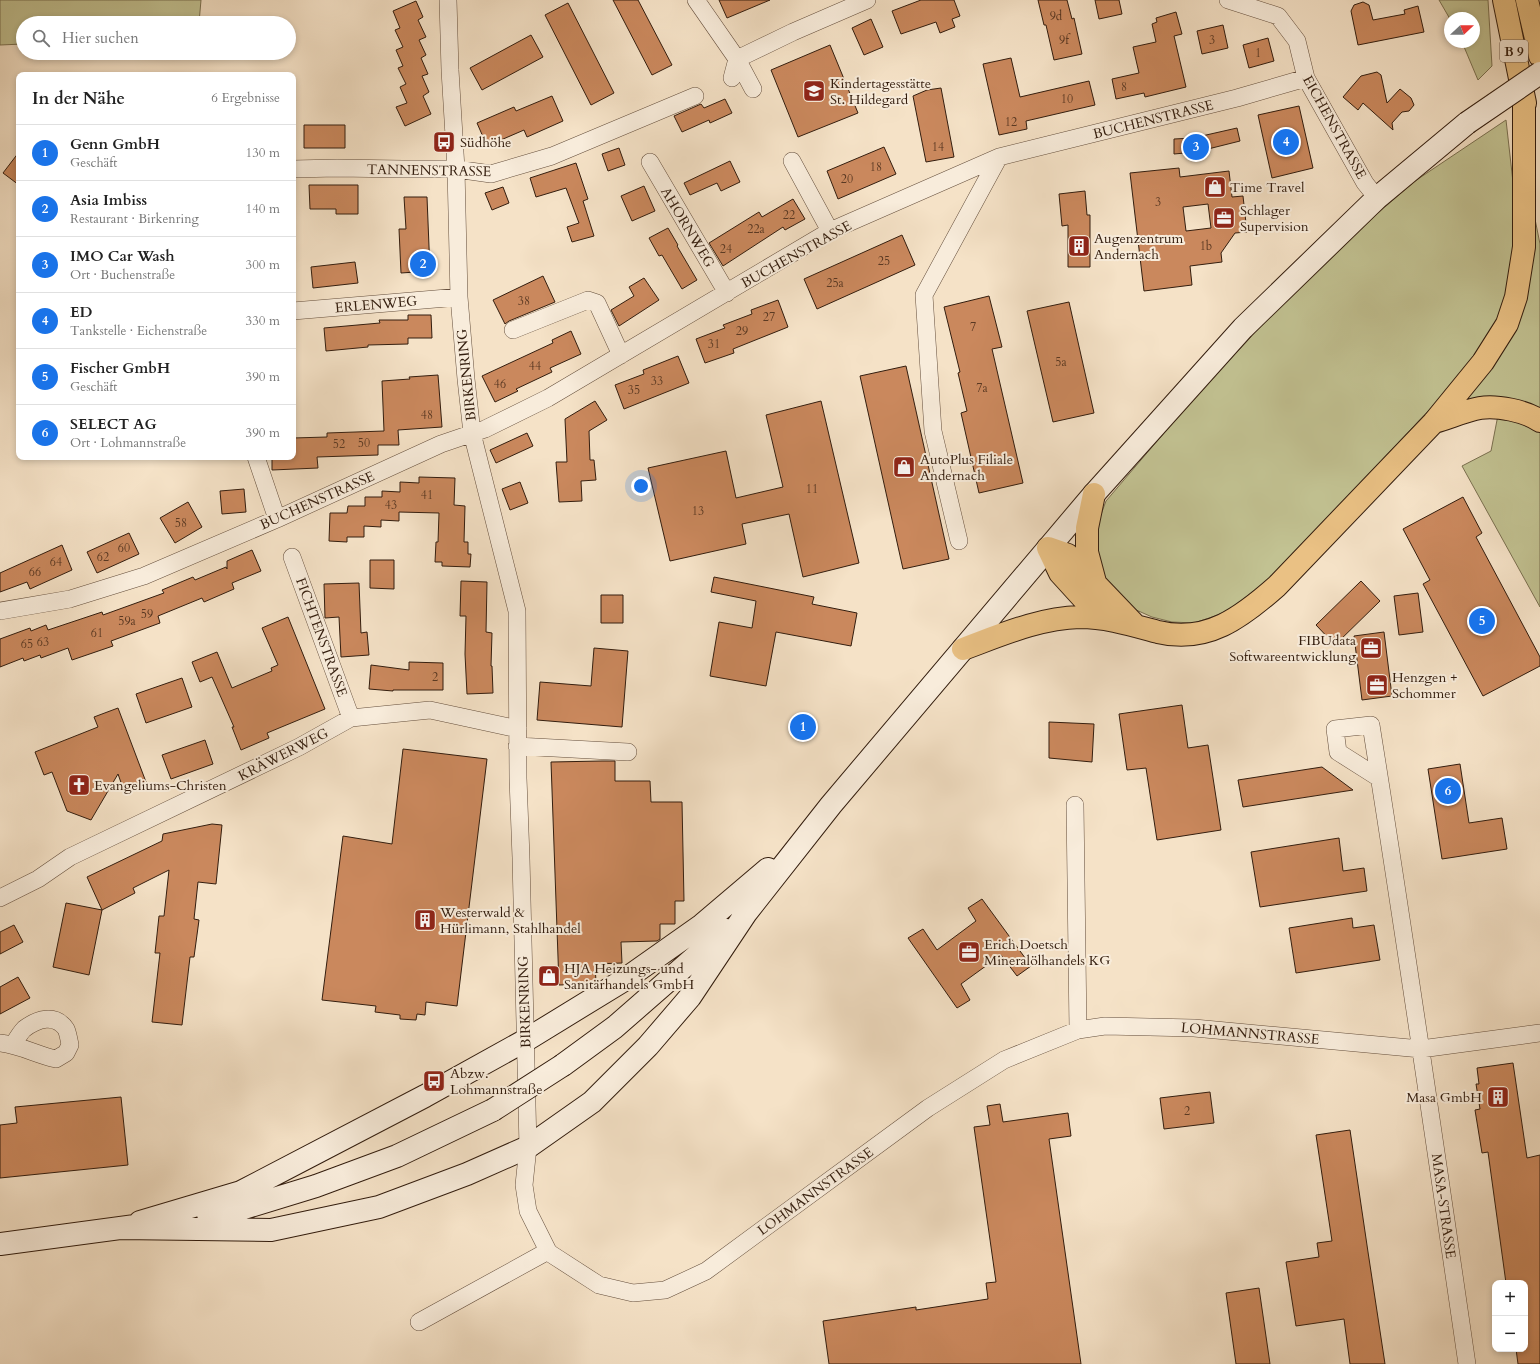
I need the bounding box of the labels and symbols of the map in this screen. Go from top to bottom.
house number: 9d [1050,8,1063,24]
north arrow [1444,12,1480,48]
house number: 9f [1059,32,1071,48]
house number: 3 [1209,32,1215,48]
road number: B 9 [1500,40,1528,62]
house number: 1 [1255,45,1261,61]
street label: EICHENSTRASSE [1298,72,1371,183]
place label: Kindertagesstätte St. Hildegard [830,74,931,109]
school or university icon: Kindertagesstätte St. Hildegard [801,78,827,104]
house number: 8 [1121,79,1127,95]
house number: 10 [1061,91,1073,107]
street label: BUCHENSTRASSE [1091,95,1216,144]
house number: 12 [1005,114,1017,130]
pin: 4 [1273,127,1299,157]
bus stop icon: Südhöhe [431,129,457,155]
pin: 3 [1183,132,1209,162]
place label: Südhöhe [460,133,511,152]
house number: 14 [932,139,944,155]
house number: 18 [870,159,882,175]
street label: TANNENSTRASSE [367,160,492,181]
house number: 20 [841,171,853,187]
shop icon: Time Travel [1202,174,1228,200]
place label: Time Travel [1230,178,1305,197]
street label: AHORNWEG [656,184,719,271]
house number: 3 [1155,194,1161,210]
place label: Schlager Supervision [1240,201,1309,236]
office icon: Schlager Supervision [1211,205,1237,231]
house number: 22 [783,207,795,223]
street label: BUCHENSTRASSE [738,216,855,293]
house number: 22a [747,221,766,237]
place label: Augenzentrum Andernach [1094,229,1184,264]
building icon: Augenzentrum Andernach [1066,233,1092,259]
house number: 1b [1200,238,1212,254]
house number: 24 [720,241,732,257]
pin: 2 [410,249,436,279]
house number: 25 [878,253,890,269]
house number: 25a [826,275,845,291]
street label: ERLENWEG [334,291,418,318]
house number: 38 [518,293,530,309]
house number: 27 [763,309,775,325]
house number: 7 [970,319,976,335]
house number: 29 [736,323,748,339]
street label: BIRKENRING [452,328,481,422]
house number: 31 [708,336,720,352]
house number: 5a [1055,354,1067,370]
house number: 44 [529,358,541,374]
house number: 33 [651,373,663,389]
house number: 46 [494,376,506,392]
house number: 7a [976,380,988,396]
house number: 35 [628,382,640,398]
house number: 48 [421,407,433,423]
house number: 50 [358,435,370,451]
house number: 52 [333,436,345,452]
place label: AutoPlus Filiale Andernach [920,450,1013,485]
shop icon: AutoPlus Filiale Andernach [891,454,917,480]
street label: BUCHENSTRASSE [257,467,378,534]
your location [631,476,651,496]
house number: 11 [806,481,818,497]
house number: 41 [421,487,433,503]
house number: 43 [385,497,397,513]
house number: 13 [692,503,704,519]
house number: 58 [175,515,187,531]
house number: 60 [118,540,130,556]
house number: 62 [97,549,109,565]
house number: 64 [50,554,62,570]
house number: 66 [29,564,41,580]
street label: FICHTENSTRASSE [291,575,352,700]
house number: 59 [141,606,153,622]
pin: 5 [1469,606,1495,636]
house number: 59a [118,613,137,629]
house number: 61 [91,625,103,641]
place label: FIBUdata Softwareentwicklung [1229,631,1356,666]
house number: 63 [37,634,49,650]
office icon: FIBUdata Softwareentwicklung [1358,635,1384,661]
house number: 65 [21,636,33,652]
place label: Henzgen + Schommer [1392,668,1457,703]
house number: 2 [432,669,438,685]
office icon: Henzgen + Schommer [1364,672,1390,698]
pin: 1 [790,712,816,742]
street label: KRÄWERWEG [235,723,332,785]
church icon: Evangeliums-Christen [66,772,92,798]
place label: Evangeliums-Christen [94,776,227,795]
pin: 6 [1435,776,1461,806]
place label: Westerwald & Hürlimann, Stahlhandel [439,903,581,938]
building icon: Westerwald & Hürlimann, Stahlhandel [412,907,438,933]
place label: Erich Doetsch Mineralölhandels KG [984,935,1110,970]
office icon: Erich Doetsch Mineralölhandels KG [956,939,982,965]
street label: BIRKENRING [513,955,536,1049]
place label: HJA Heizungs- und Sanitärhandels GmbH [564,959,695,994]
shop icon: HJA Heizungs- und Sanitärhandels GmbH [536,963,562,989]
street label: LOHMANNSTRASSE [1180,1018,1320,1049]
place label: Abzw. Lohmannstraße [450,1064,542,1099]
bus stop icon: Abzw. Lohmannstraße [421,1068,447,1094]
building icon: Masa GmbH [1485,1084,1511,1110]
place label: Masa GmbH [1406,1088,1482,1107]
house number: 2 [1184,1103,1190,1119]
street label: LOHMANNSTRASSE [754,1143,877,1240]
street label: MASA-STRASSE [1427,1152,1460,1260]

